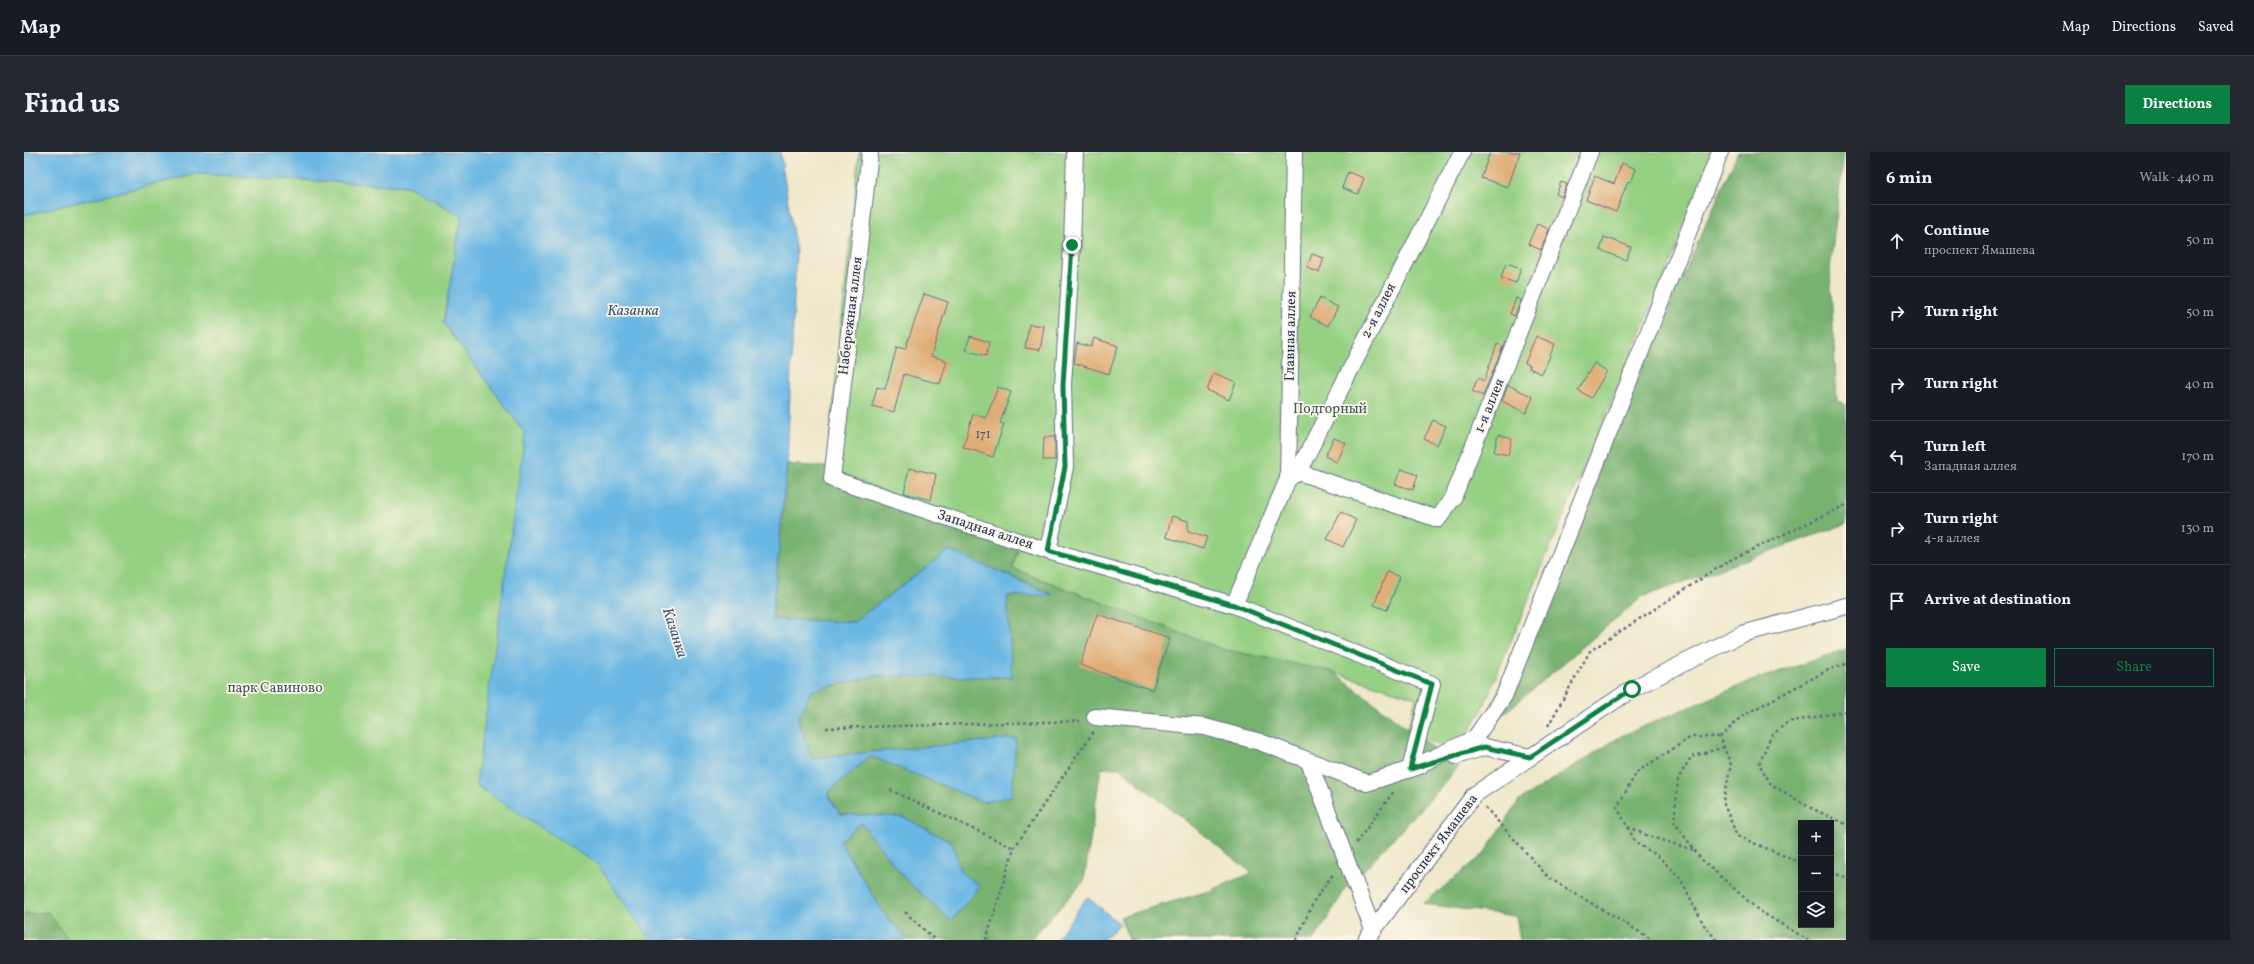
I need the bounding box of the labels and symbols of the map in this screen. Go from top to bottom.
route end [1063,236,1081,254]
street label: Набережная аллея [834,256,868,376]
street label: 2-я аллея [1357,280,1401,342]
street label: Главная аллея [1281,291,1301,381]
water label: Казанка [607,301,659,322]
street label: 1-я аллея [1470,376,1510,436]
park label: Подгорный [1293,400,1368,419]
house number: 171 [975,427,991,443]
street label: Западная аллея [935,506,1035,554]
water label: Казанка [656,605,692,661]
park label: парк Савиново [227,679,323,698]
route start [1623,680,1641,698]
street label: проспект Ямашева [1395,790,1483,898]

